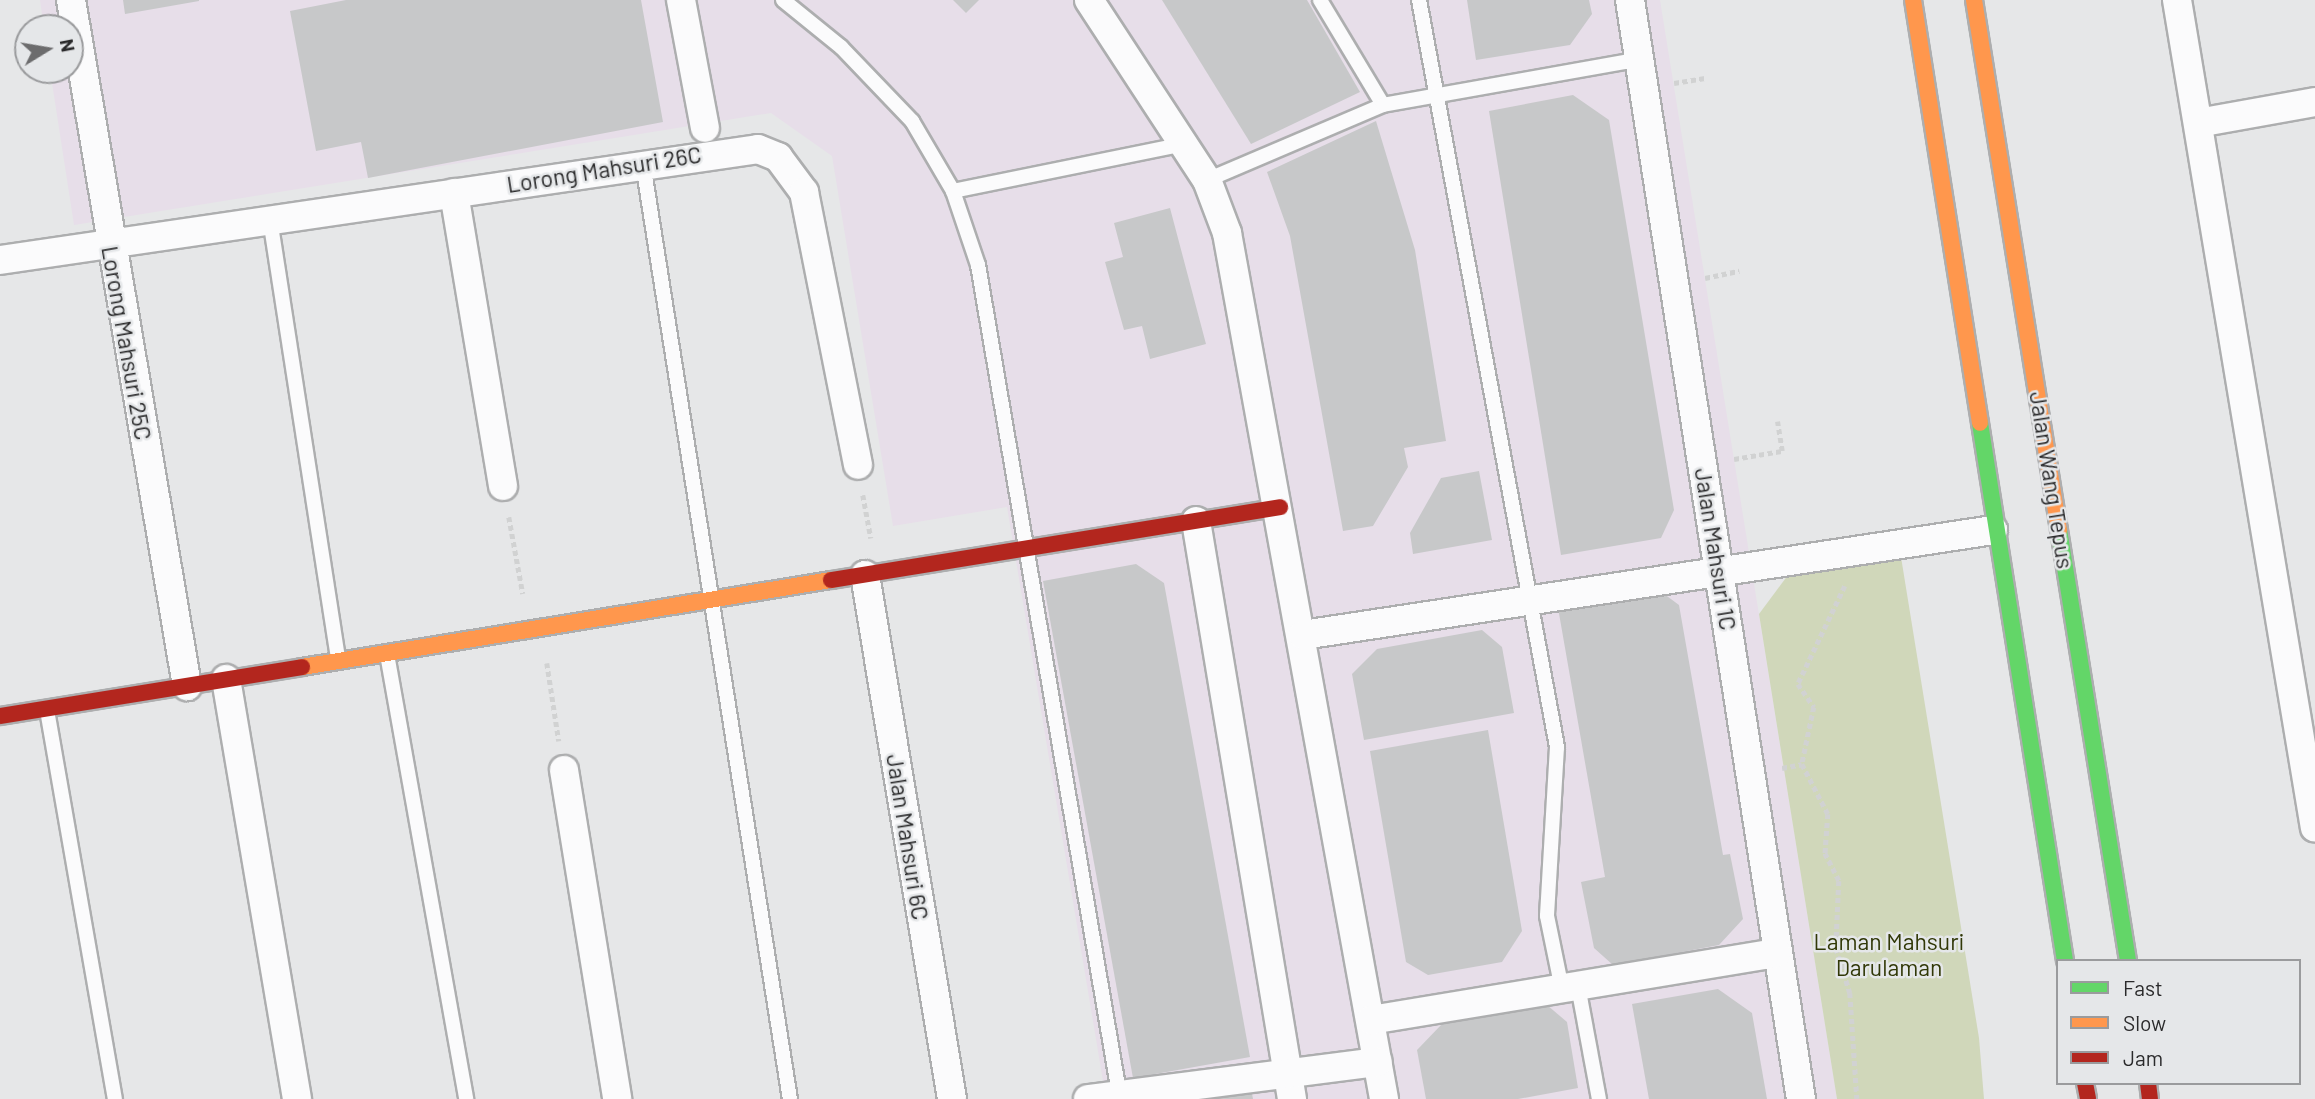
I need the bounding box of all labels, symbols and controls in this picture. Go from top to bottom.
north arrow [14,14,84,84]
text: N [56,37,81,54]
street label: Lorong Mahsuri 26C [505,140,703,198]
street label: Lorong Mahsuri 25C [96,244,158,442]
street label: Jalan Wang Tepus [2024,389,2080,571]
street label: Jalan Mahsuri 1C [1690,466,1742,632]
street label: Jalan Mahsuri 6C [881,752,935,922]
park label: Laman Mahsuri Darulaman [1814,927,1964,981]
legend [2056,959,2301,1085]
text: Fast [2123,975,2163,1000]
text: Slow [2123,1010,2166,1035]
text: Jam [2123,1045,2163,1070]

